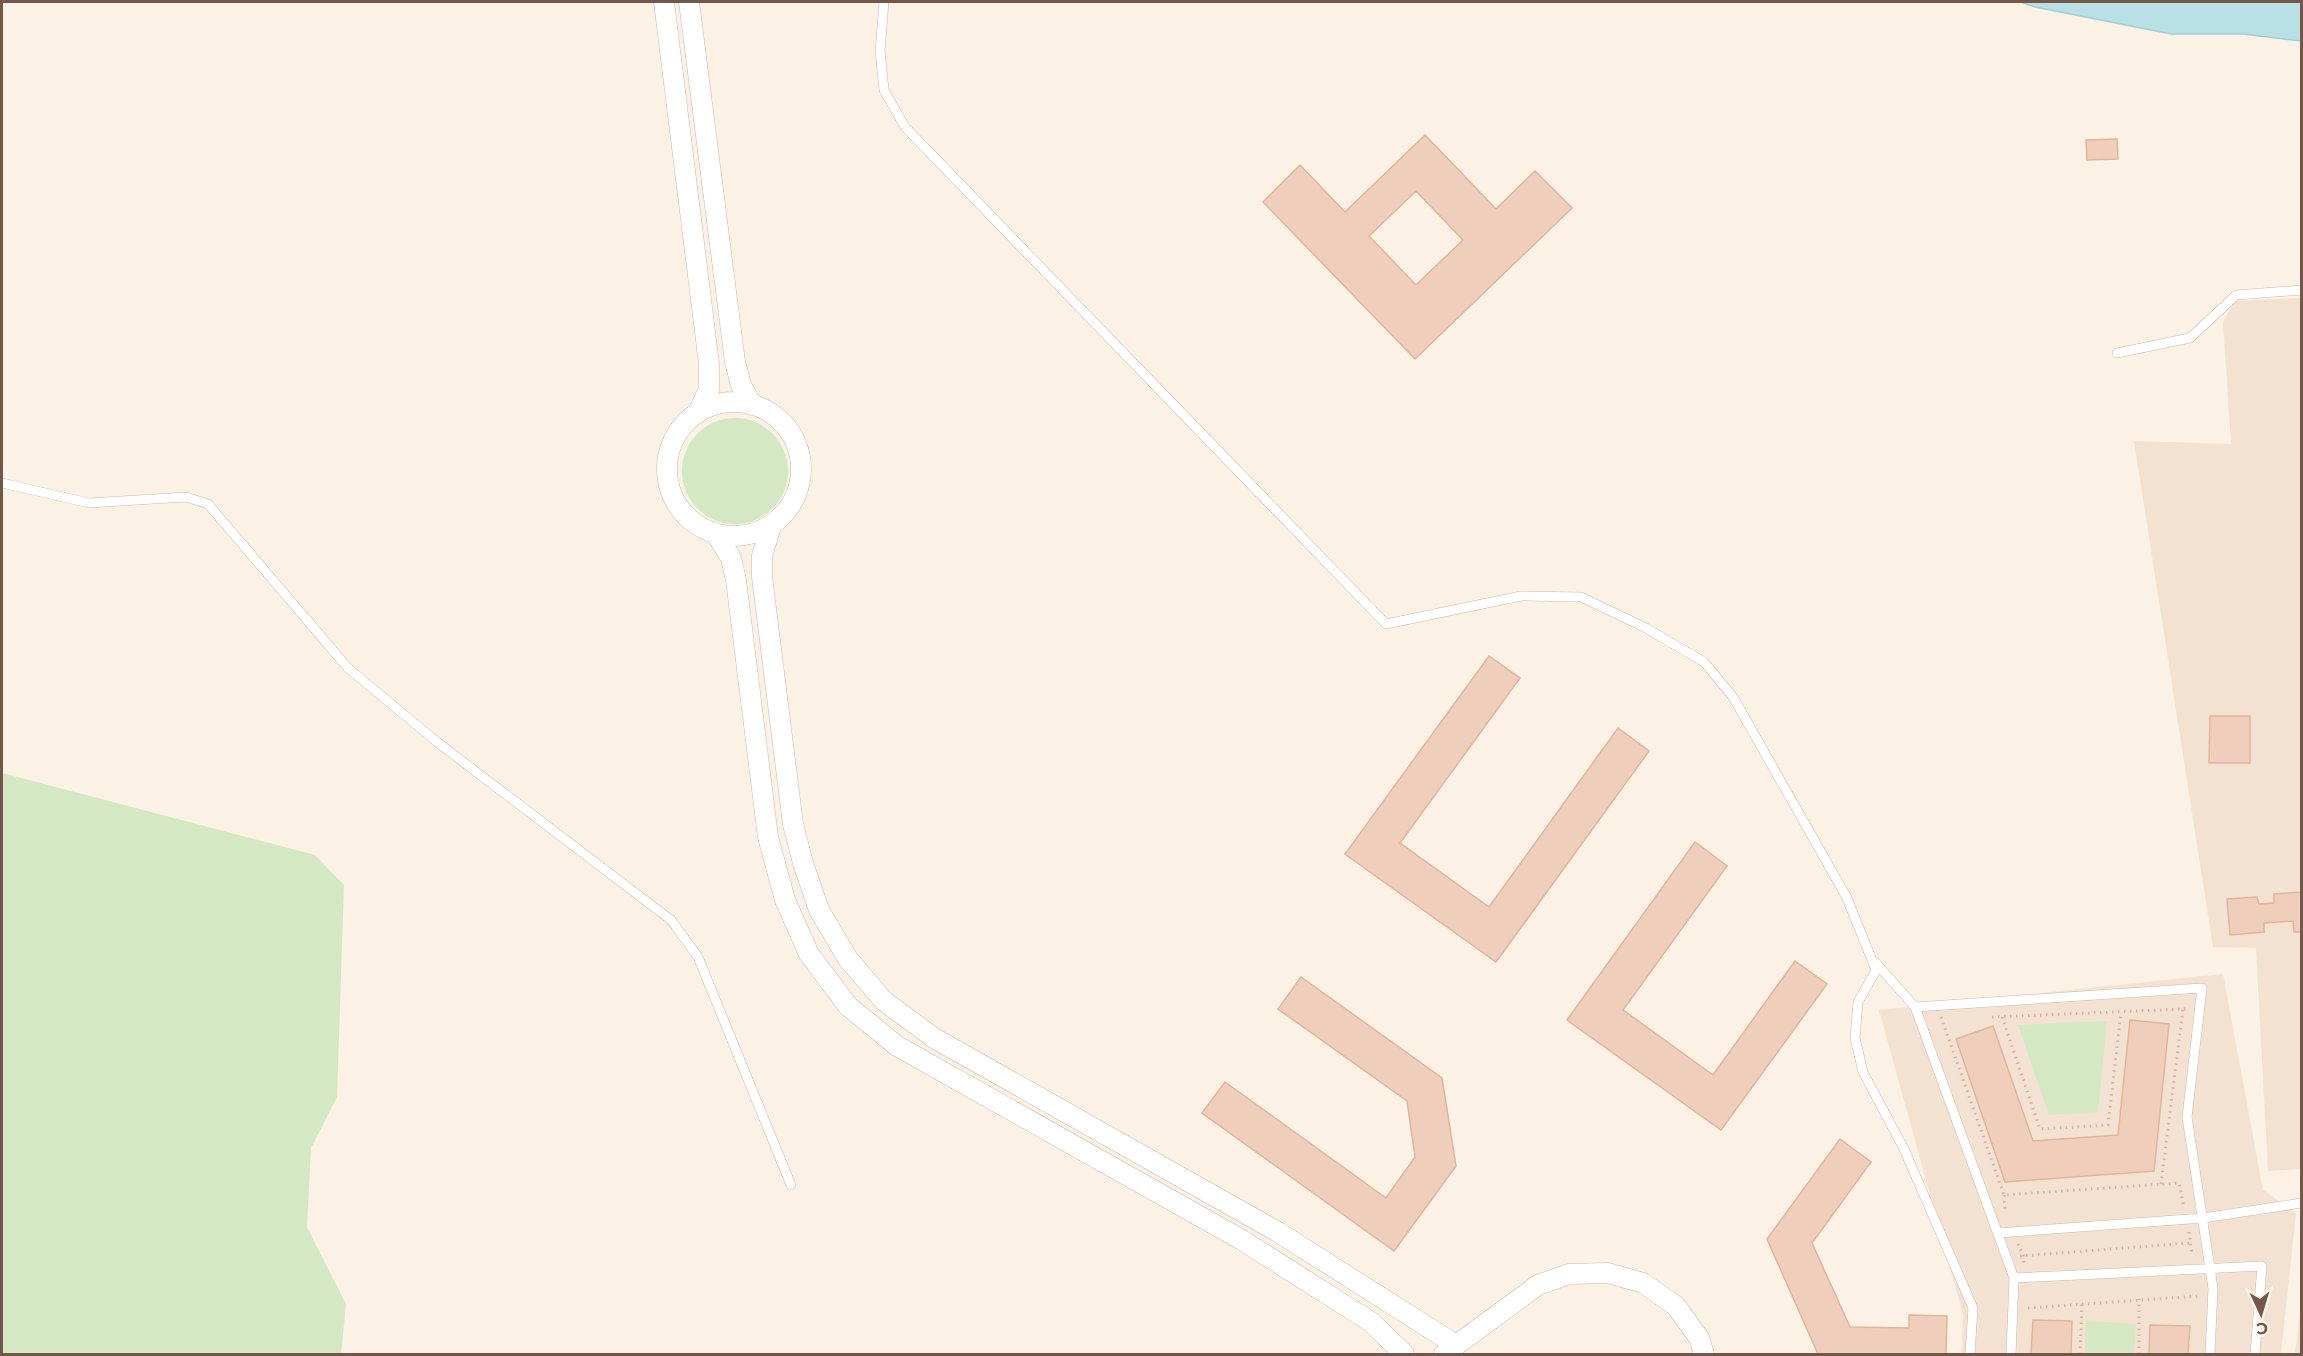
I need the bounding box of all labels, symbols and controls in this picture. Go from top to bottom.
north arrow [2231,1284,2291,1344]
text: С [2255,1319,2268,1338]

